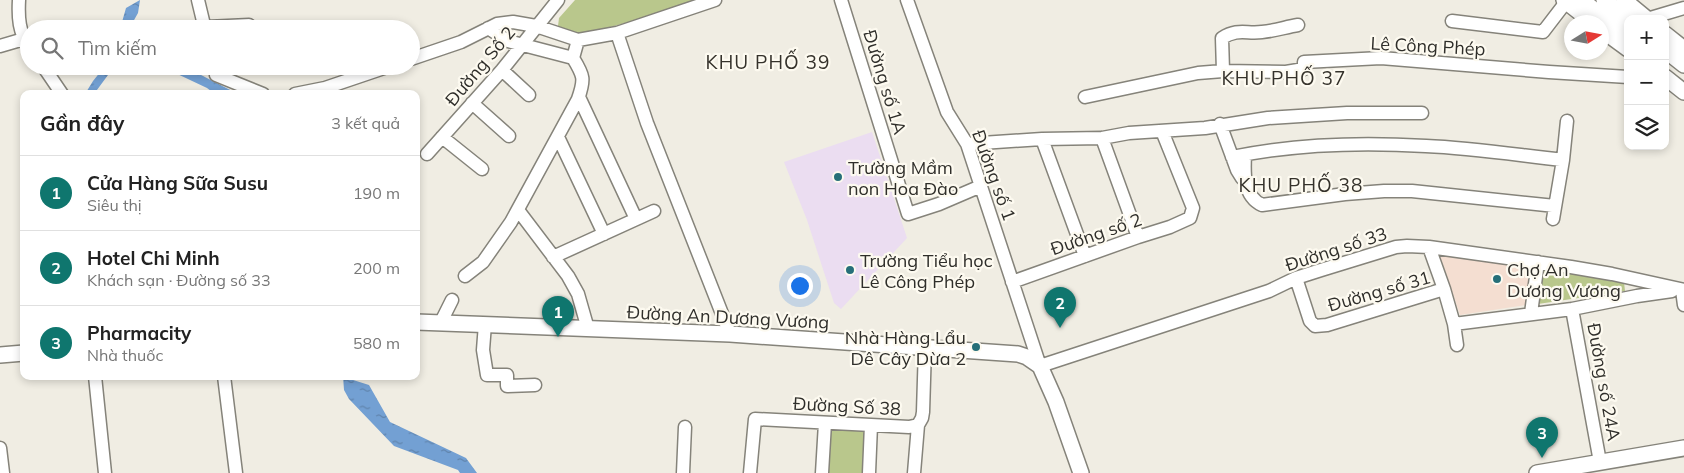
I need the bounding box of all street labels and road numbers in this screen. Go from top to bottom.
street label: Đường Số 2 [440,21,520,111]
street label: Đường số 1A [858,27,912,137]
street label: Lê Công Phép [1370,32,1486,60]
street label: Đường số 1 [967,126,1021,224]
street label: Đường số 2 [1047,208,1145,260]
street label: Đường số 33 [1282,222,1390,276]
street label: Đường số 31 [1325,265,1433,317]
street label: Đường An Dương Vương [626,300,830,334]
street label: Đường số 24A [1582,321,1626,443]
street label: Đường Số 38 [792,392,902,420]

